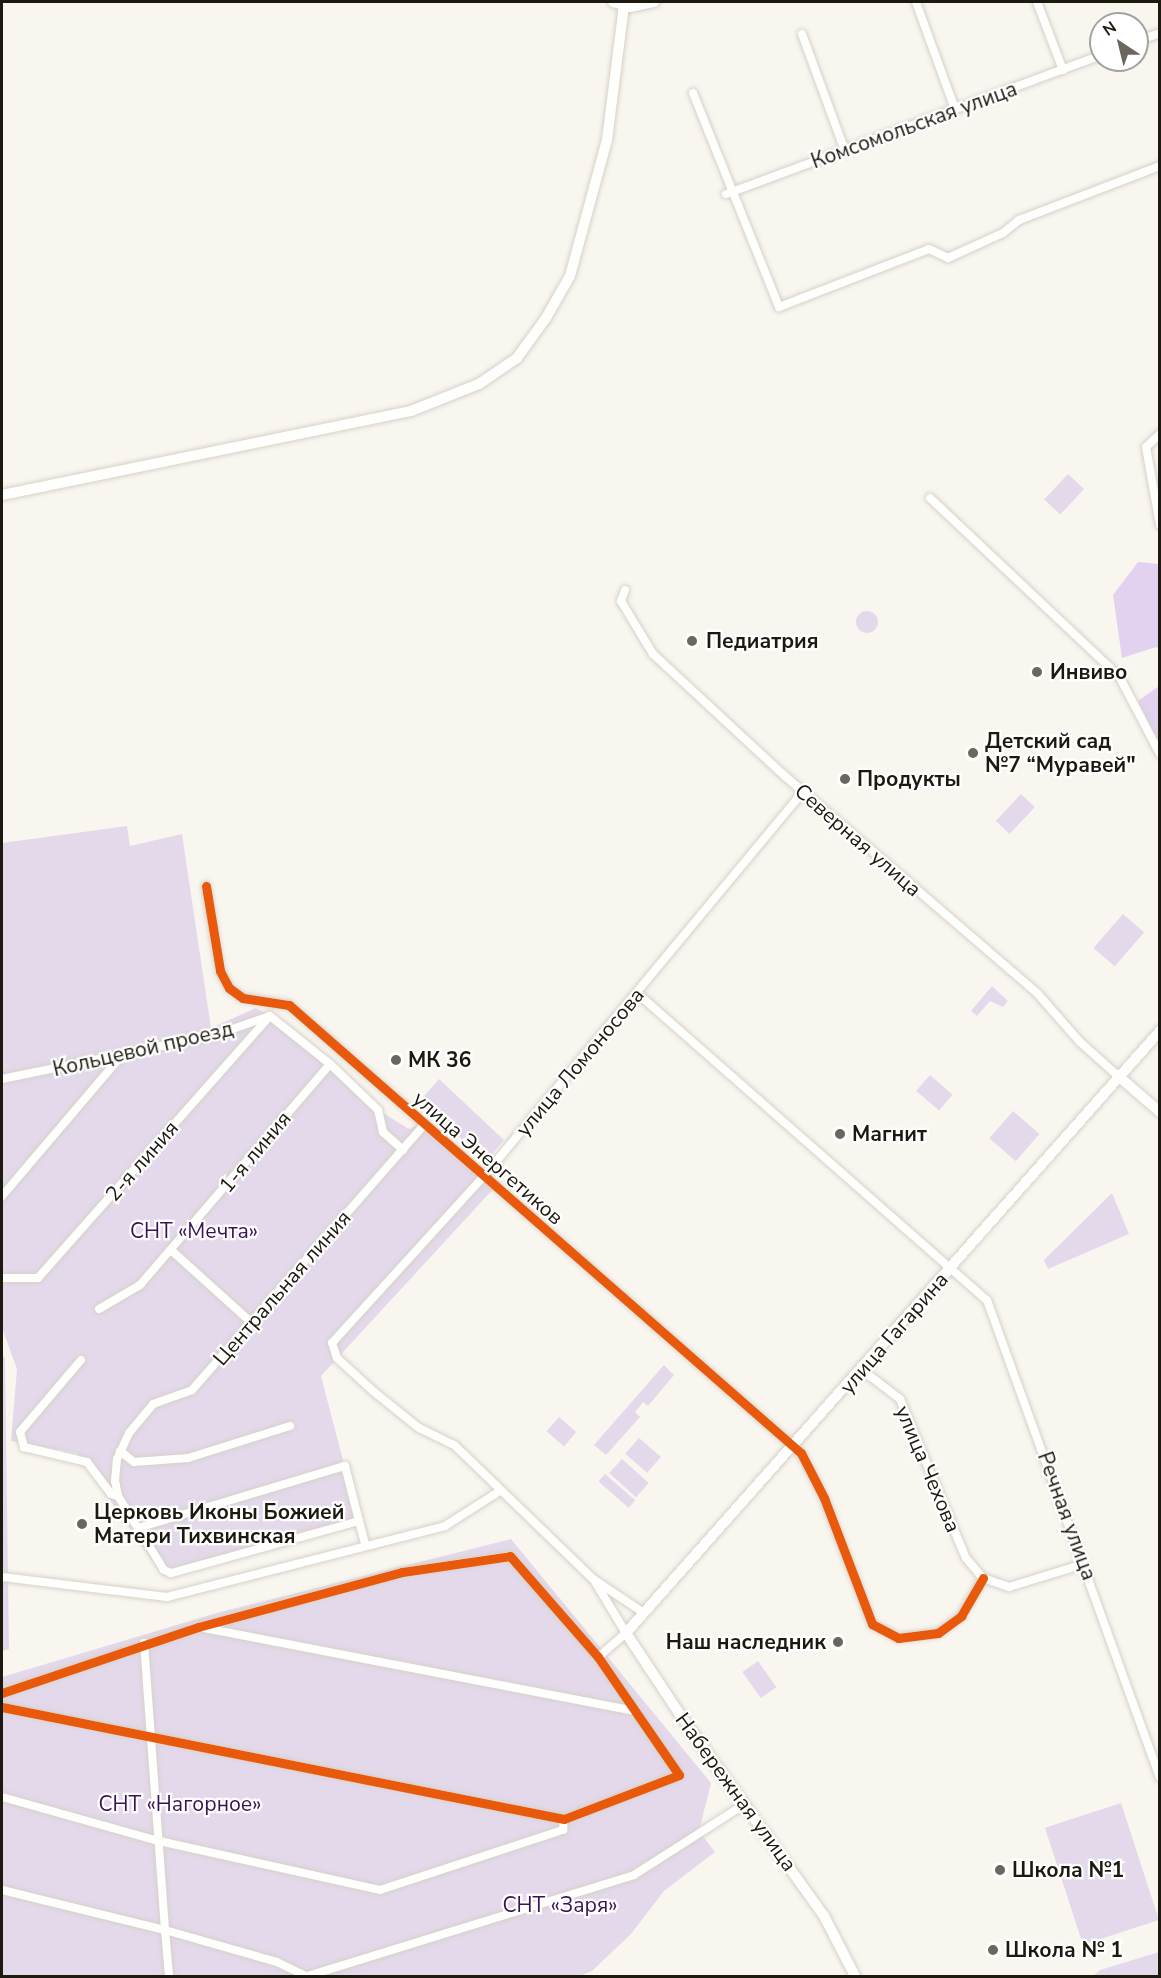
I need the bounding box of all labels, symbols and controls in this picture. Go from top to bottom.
north arrow [1089,12,1149,72]
text: N [1099,16,1121,41]
street label: Комсомольская улица [808,76,1020,174]
place label: Педиатрия [706,628,819,654]
marker: Педиатрия [683,632,701,650]
place label: Инвиво [1050,659,1127,685]
marker: Инвиво [1028,663,1046,681]
place label: Детский сад №7 “Муравей" [985,728,1136,778]
marker: Детский сад №7 “Муравей" [966,746,980,760]
place label: Продукты [857,766,961,792]
marker: Продукты [838,772,852,786]
street label: Северная улица [790,778,926,902]
street label: улица Ломоносова [511,983,649,1141]
street label: Кольцевой проезд [50,1016,236,1082]
place label: МК 36 [408,1047,471,1073]
marker: МК 36 [389,1053,403,1067]
street label: улица Энергетиков [408,1086,568,1230]
street label: 1-я линия [214,1106,296,1198]
street label: 2-я линия [100,1116,184,1206]
place label: Магнит [852,1121,927,1147]
marker: Магнит [833,1127,847,1141]
street label: Центральная линия [208,1205,356,1371]
park label: СНТ «Мечта» [130,1218,258,1244]
street label: улица Гагарина [834,1267,954,1399]
street label: улица Чехова [890,1402,966,1536]
street label: Речная улица [1032,1448,1102,1584]
place label: Церковь Иконы Божией Матери Тихвинская [94,1499,344,1549]
marker: Церковь Иконы Божией Матери Тихвинская [75,1517,89,1531]
place label: Наш наследник [666,1629,826,1655]
marker: Наш наследник [831,1635,845,1649]
street label: Набережная улица [670,1708,802,1876]
park label: СНТ «Нагорное» [98,1791,262,1817]
place label: Школа №1 [1012,1857,1124,1883]
marker: Школа №1 [993,1863,1007,1877]
park label: СНТ «Заря» [502,1892,618,1918]
place label: Школа № 1 [1005,1937,1123,1963]
marker: Школа № 1 [986,1943,1000,1957]

